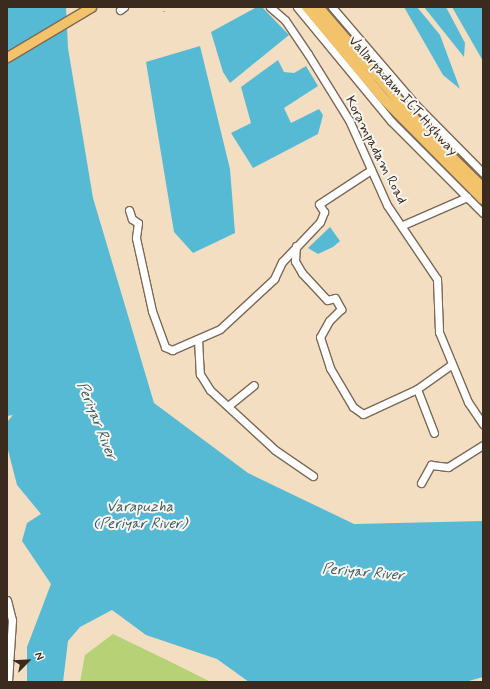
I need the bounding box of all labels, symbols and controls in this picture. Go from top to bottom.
street label: Vallarpadam ICT Highway [344,32,462,160]
street label: Korampadam Road [342,94,410,206]
water label: Periyar River [72,379,120,463]
water label: Varapuzha (Periyar River) [92,498,188,533]
water label: Periyar River [320,560,406,586]
north arrow [8,641,48,681]
text: N [31,650,47,662]

